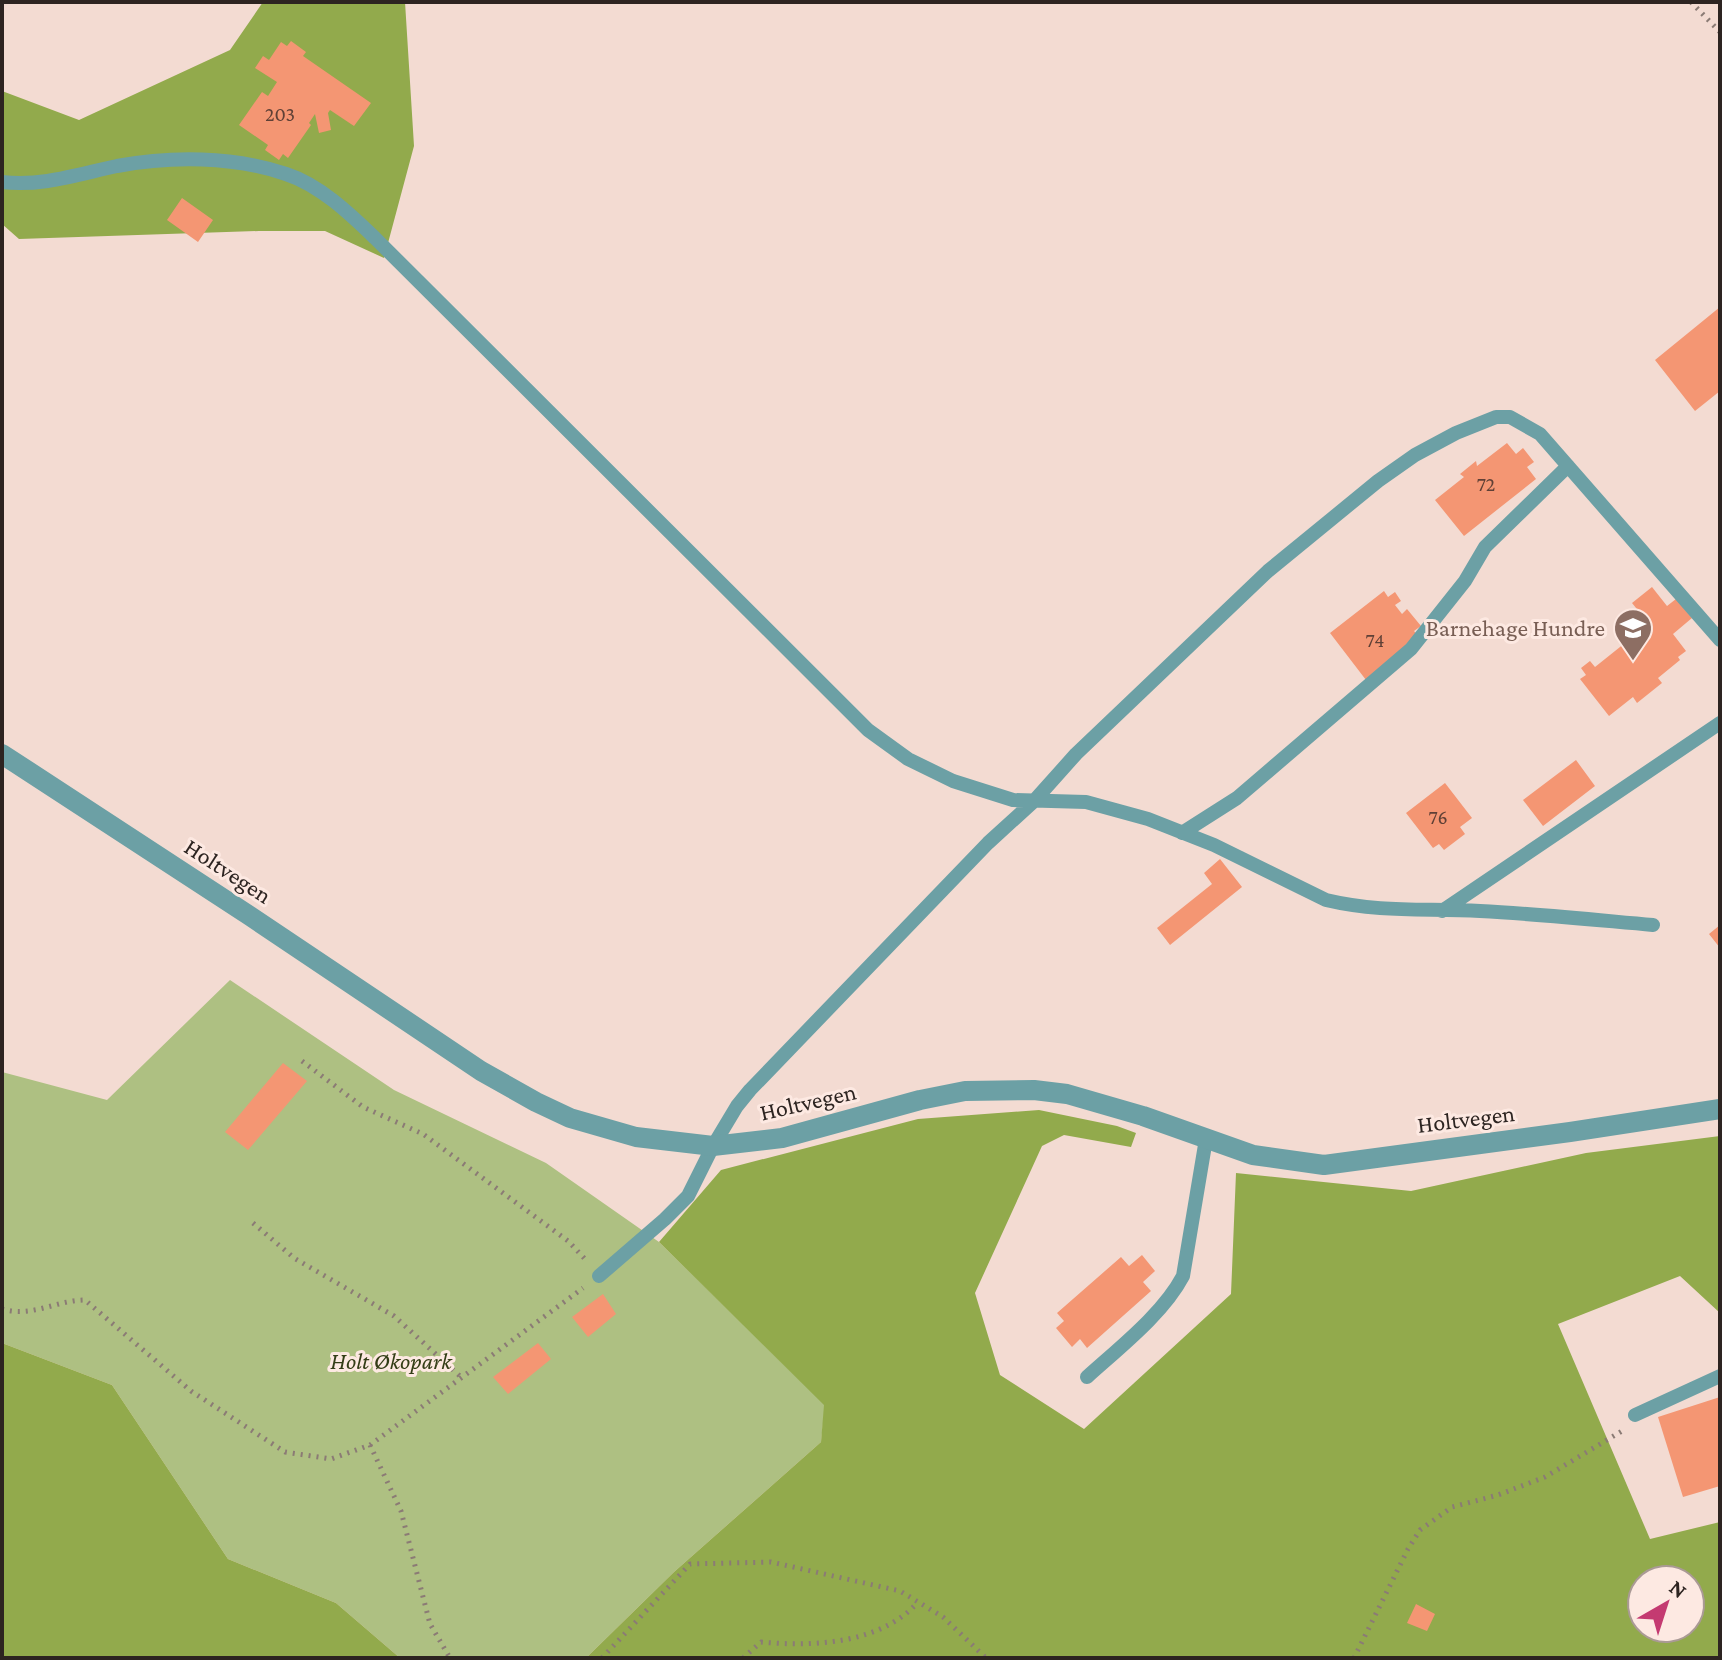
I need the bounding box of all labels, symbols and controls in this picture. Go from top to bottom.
house number: 203 [265,103,295,125]
house number: 72 [1477,473,1495,495]
school or university icon: Barnehage Hundre [1612,607,1654,662]
place label: Barnehage Hundre [1426,614,1605,641]
house number: 74 [1366,629,1384,651]
house number: 76 [1428,806,1448,828]
street label: Holtvegen [180,833,277,909]
street label: Holtvegen [757,1077,859,1126]
street label: Holtvegen [1416,1099,1516,1138]
park label: Holt Økopark [330,1347,453,1374]
north arrow [1626,1564,1706,1644]
text: N [1665,1574,1692,1603]

